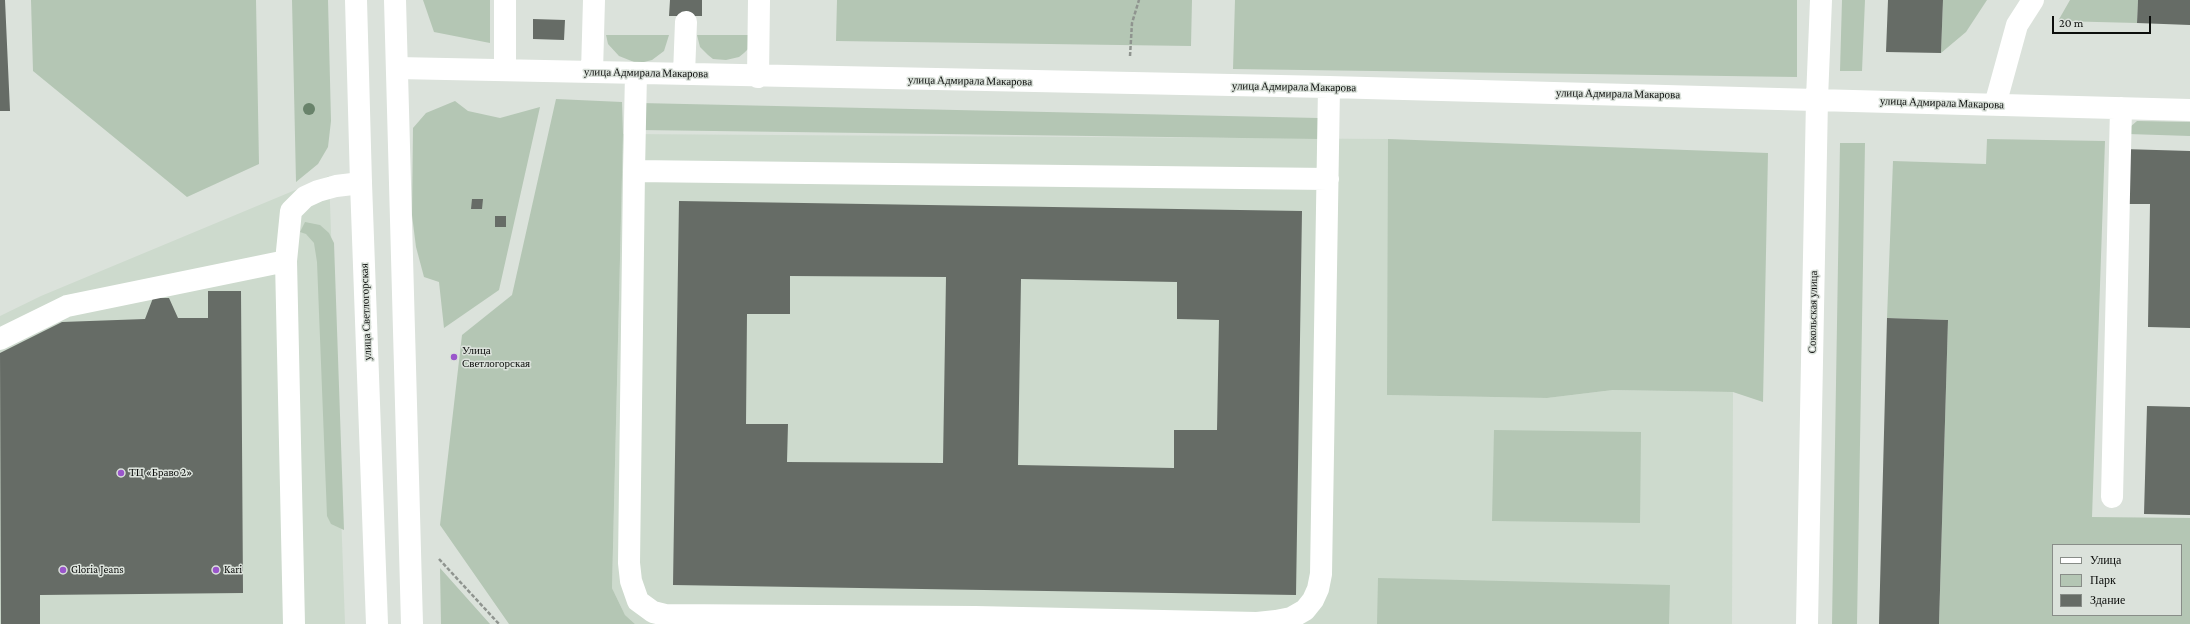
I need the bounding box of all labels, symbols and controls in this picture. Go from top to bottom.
scale bar [2054,8,2153,34]
text: 20 m [2059,16,2083,30]
street label: улица Адмирала Макарова [584,65,708,81]
street label: улица Адмирала Макарова [908,73,1032,89]
street label: улица Адмирала Макарова [1232,79,1356,95]
street label: улица Адмирала Макарова [1556,86,1680,102]
street label: улица Адмирала Макарова [1880,94,2004,112]
street label: улица Светлогорская [358,263,374,361]
street label: Сокольская улица [1806,271,1820,353]
place label: Улица Светлогорская [462,344,530,370]
marker: Улица Светлогорская [449,352,459,362]
place label: ТЦ «Браво 2» [129,466,192,480]
marker: ТЦ «Браво 2» [116,468,126,478]
legend [2052,544,2182,616]
text: Улица [2090,553,2121,567]
place label: Gloria Jeans [71,563,124,577]
place label: Kari [224,563,242,577]
marker: Gloria Jeans [58,565,68,575]
marker: Kari [211,565,221,575]
text: Парк [2090,573,2116,587]
text: Здание [2090,593,2125,607]

